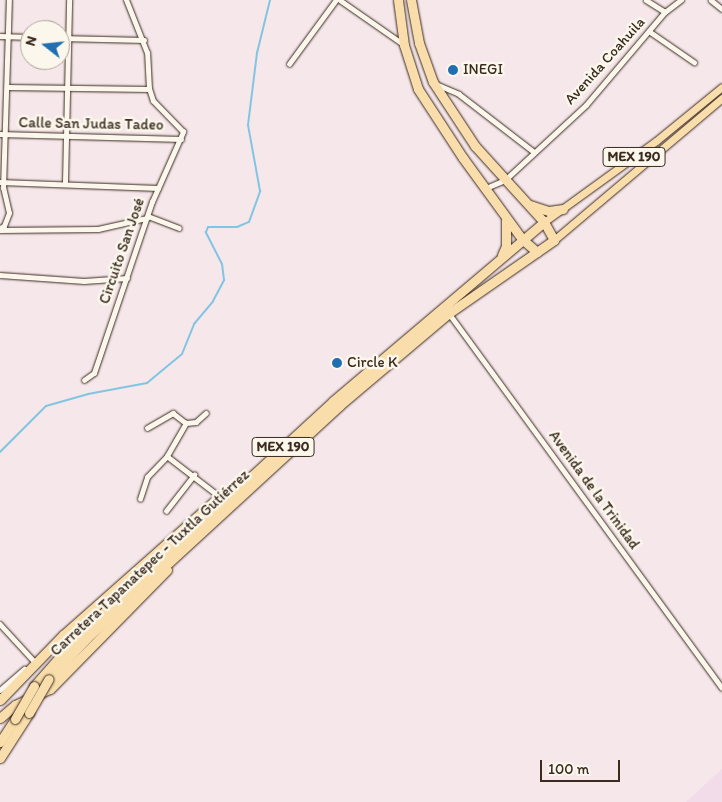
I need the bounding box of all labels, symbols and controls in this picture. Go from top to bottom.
street label: Avenida Coahuila [561,14,649,108]
north arrow [20,20,70,70]
text: N [22,34,41,48]
place label: INEGI [463,61,503,79]
marker: INEGI [447,64,459,76]
street label: Calle San Judas Tadeo [19,114,163,134]
road number: MEX 190 [602,146,666,168]
street label: Circuito San José [95,195,149,307]
place label: Circle K [347,354,398,372]
marker: Circle K [331,357,343,369]
street label: Avenida de la Trinidad [545,427,643,553]
road number: MEX 190 [250,436,316,458]
street label: Carretera Tapanatepec - Tuxtla Gutiérrez [47,466,253,660]
scale bar [542,750,622,782]
text: 100 m [548,760,589,778]

